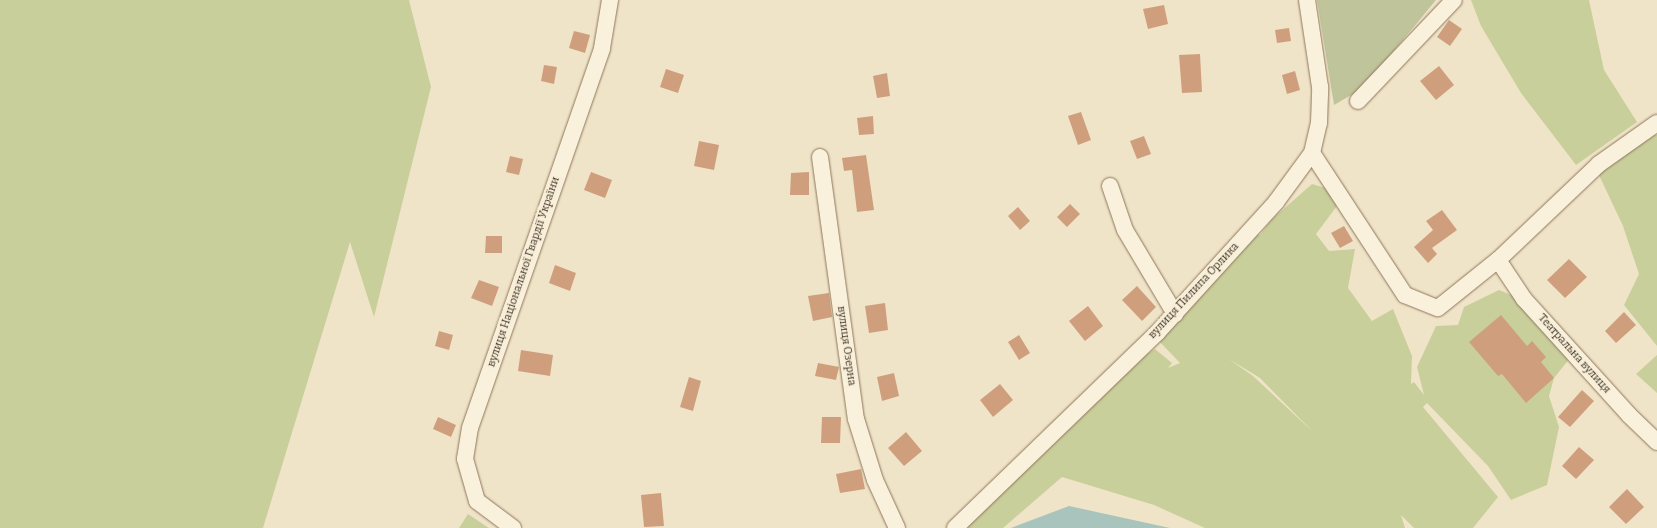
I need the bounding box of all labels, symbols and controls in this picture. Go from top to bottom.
street label: вулиця Національної Гвардії України [485,175,563,369]
street label: вулиця Пилипа Орлика [1146,240,1242,342]
street label: вулиця Озерна [834,305,858,387]
street label: Театральна вулиця [1535,312,1613,396]

